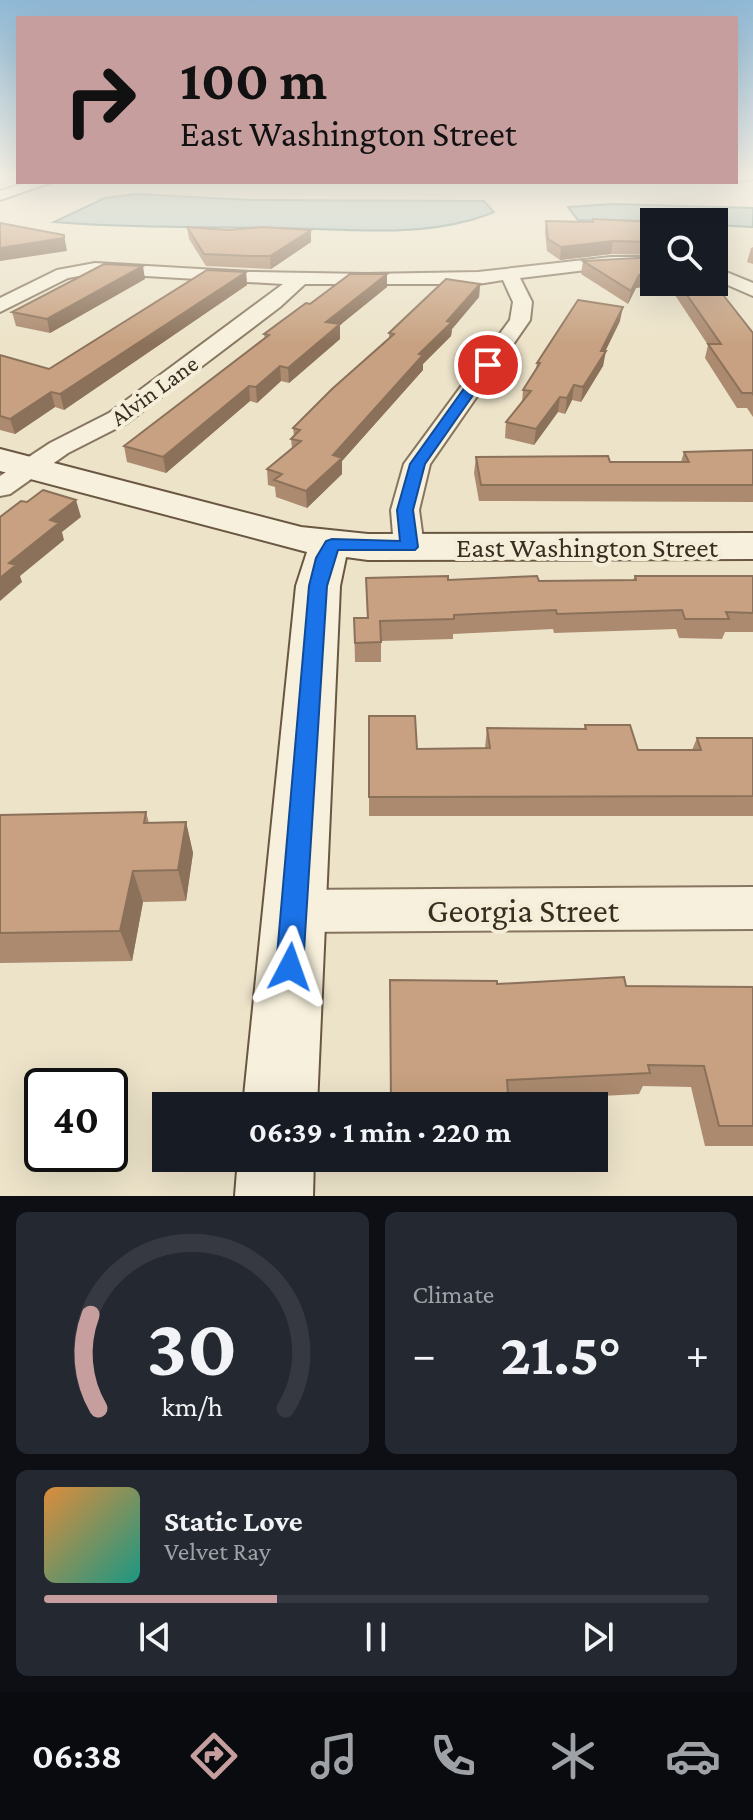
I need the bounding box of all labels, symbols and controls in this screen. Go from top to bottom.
icon: right [48,48,152,152]
text: 100 m [180,49,327,111]
text: East Washington Street [180,114,517,154]
map controls [640,208,728,296]
button: search [640,208,728,296]
pin [454,331,522,399]
icon: arrive [466,343,510,387]
street label: Alvin Lane [105,349,203,431]
street label: East Washington Street [456,532,719,563]
street label: Georgia Street [427,892,620,930]
position arrow [248,925,332,1009]
speed limit sign: 40 [24,1068,128,1172]
text: 06:39 · 1 min · 220 m [249,1115,511,1148]
text: Climate [413,1280,494,1309]
text: 30 [147,1300,238,1393]
text: 21.5° [500,1320,621,1387]
text: − [413,1330,436,1378]
text: + [686,1330,709,1378]
text: km/h [161,1390,223,1422]
text: Static Love [164,1504,303,1537]
text: Velvet Ray [164,1537,271,1566]
icon: previous [133,1615,177,1659]
icon: pause [354,1615,398,1659]
icon: next [576,1615,620,1659]
icon: directions [186,1728,242,1784]
icon: music [306,1728,362,1784]
icon: phone [425,1728,481,1784]
icon: climate [545,1728,601,1784]
icon: car [665,1728,721,1784]
text: 06:38 [32,1736,122,1776]

